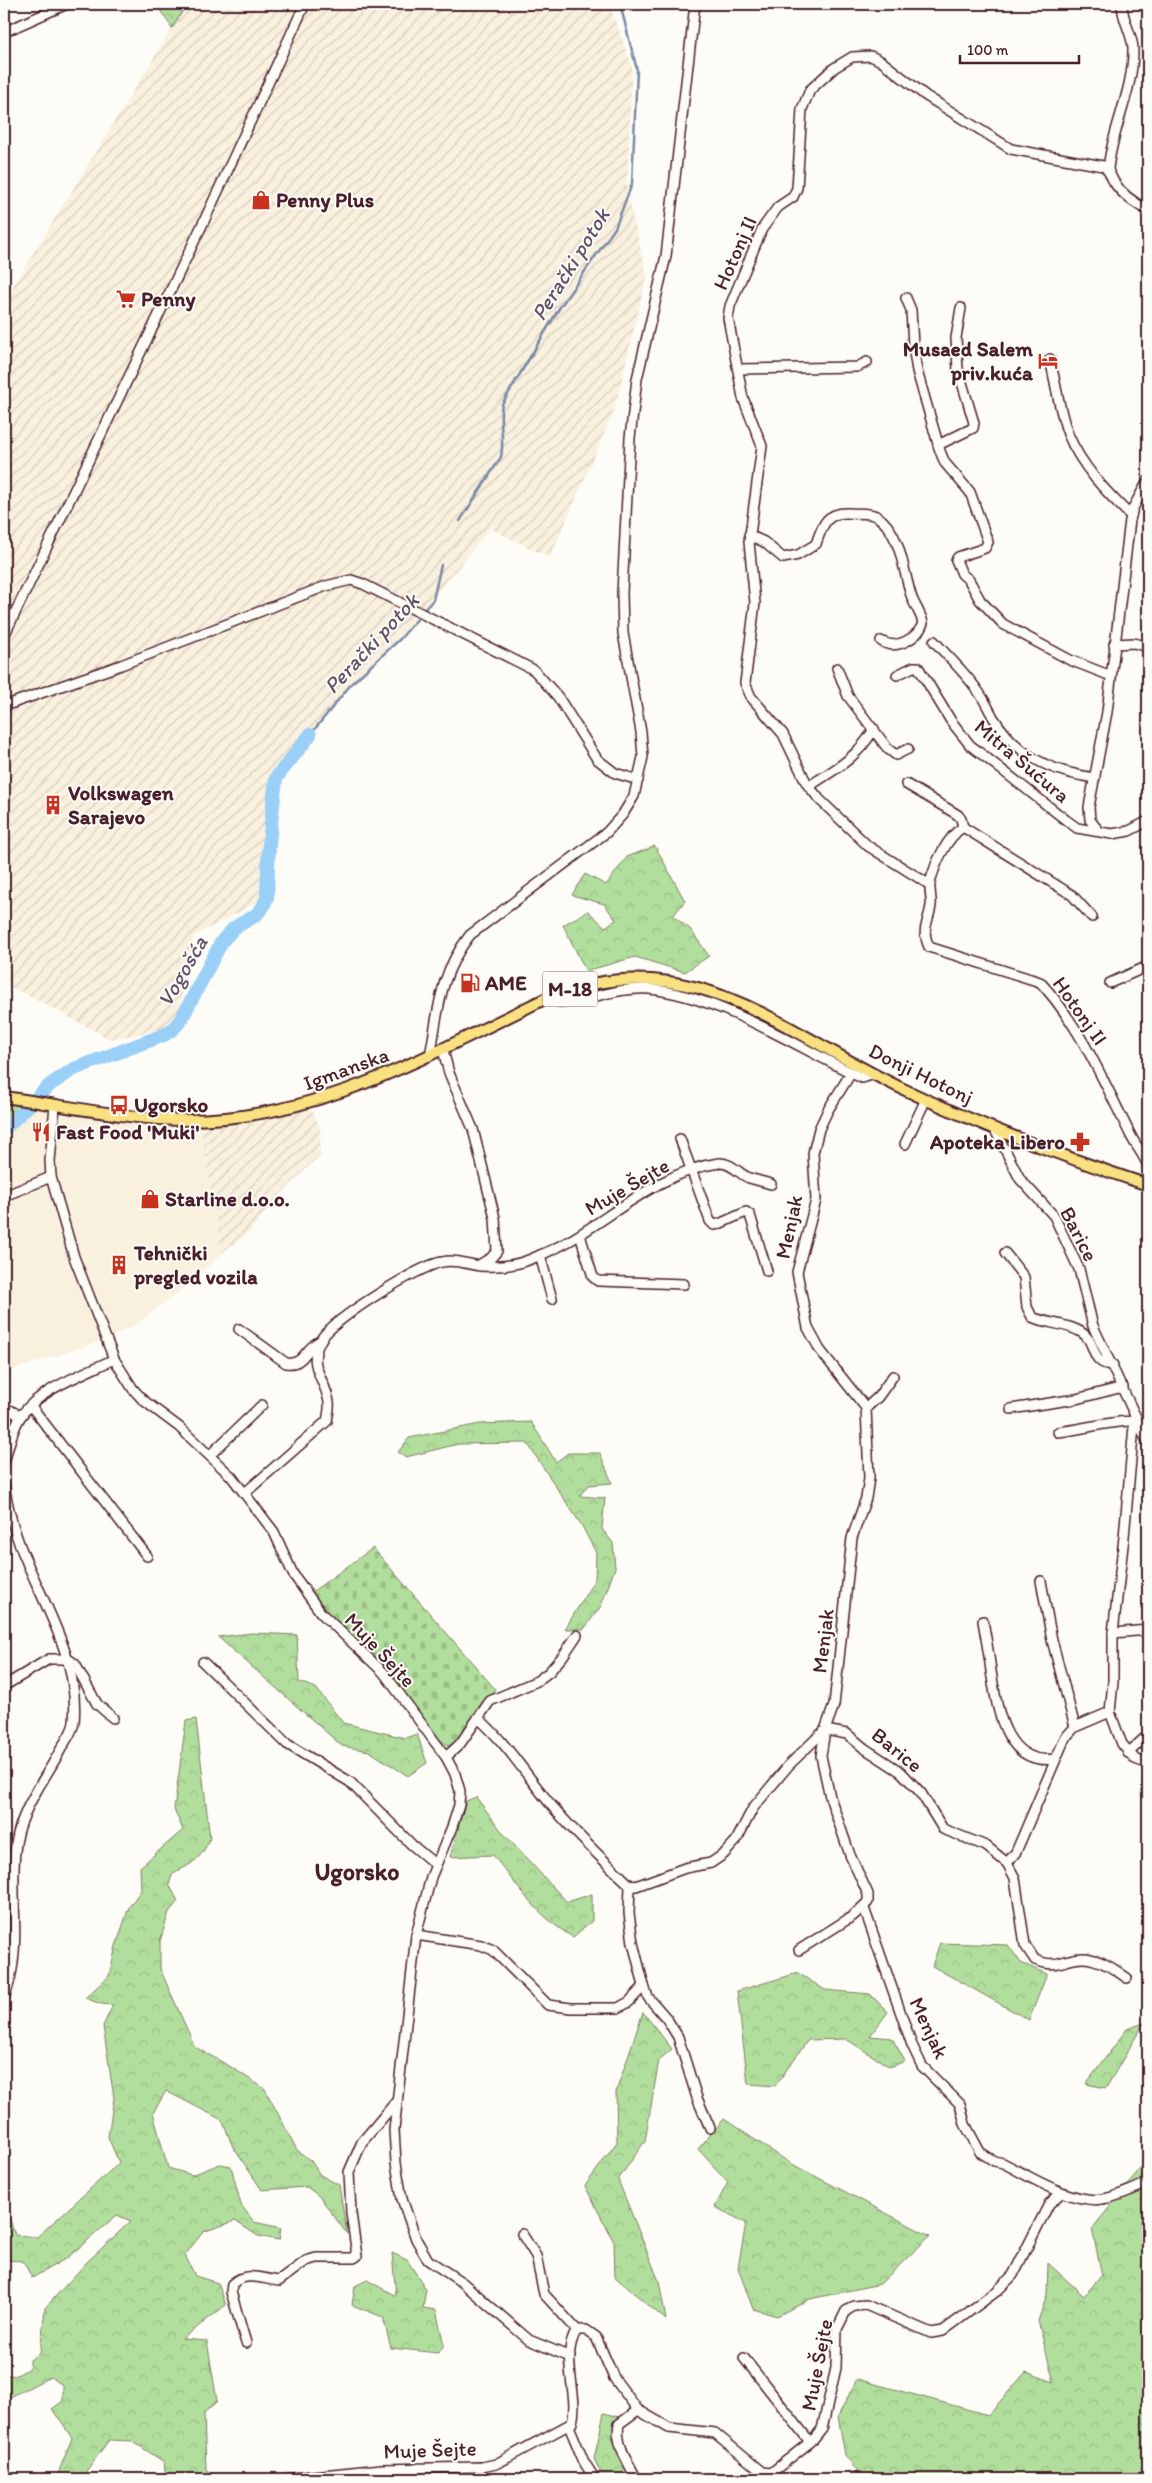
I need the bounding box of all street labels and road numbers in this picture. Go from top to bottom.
street label: Hotonj II [707,212,762,294]
street label: Mitra Šućura [970,714,1075,808]
road number: M-18 [542,972,598,1006]
street label: Hotonj II [1048,972,1113,1050]
street label: Donji Hotonj [865,1038,977,1109]
street label: Igmanska [300,1042,392,1095]
street label: Muje Šejte [580,1152,673,1221]
street label: Menjak [770,1192,807,1261]
street label: Barice [1055,1202,1104,1265]
street label: Muje Šejte [339,1607,421,1692]
street label: Menjak [806,1607,839,1675]
street label: Barice [867,1722,928,1778]
street label: Menjak [904,1993,955,2063]
street label: Muje Šejte [795,2317,838,2413]
street label: Muje Šejte [383,2435,477,2464]

